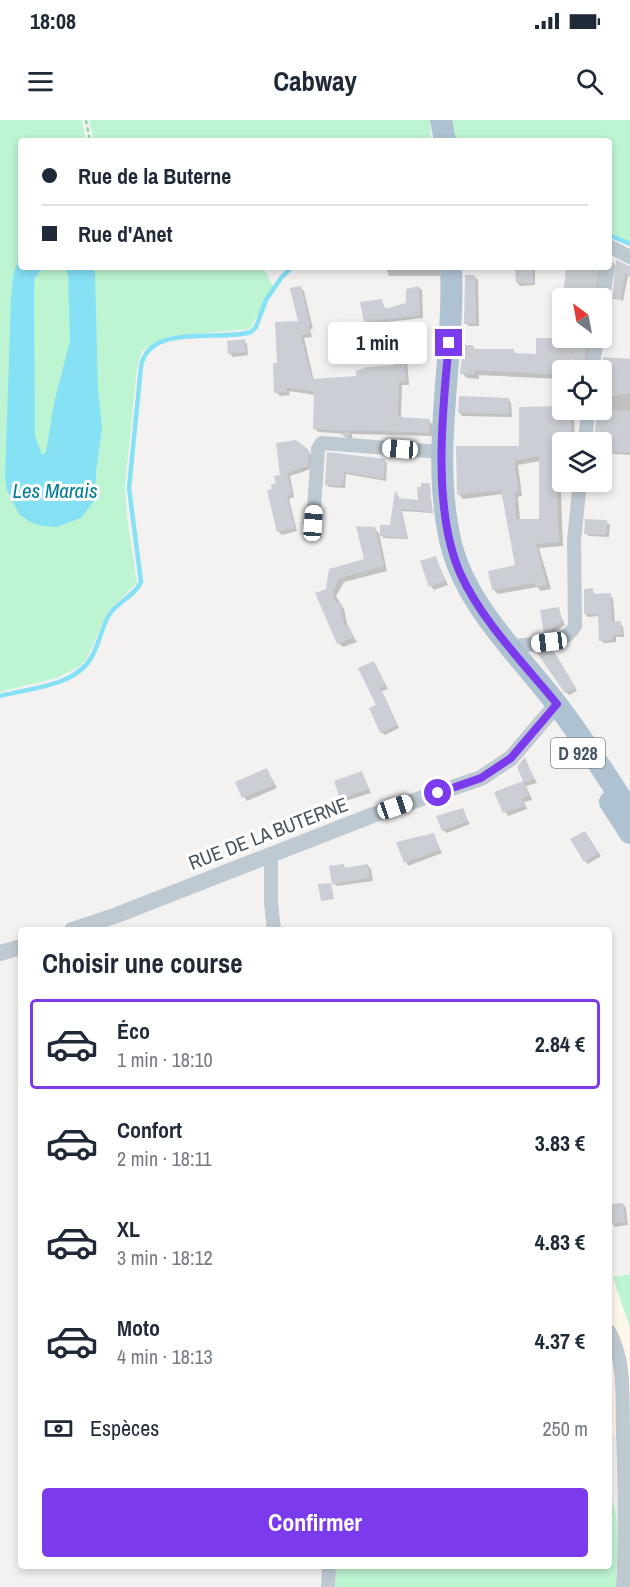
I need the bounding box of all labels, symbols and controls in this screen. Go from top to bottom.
text: 18:08 [30,6,76,36]
text: Cabway [273,63,357,99]
icon: menu [24,65,57,98]
icon: search [573,65,606,98]
text: Rue de la Buterne [78,161,231,191]
text: Rue d'Anet [78,219,173,249]
north arrow [552,288,612,348]
map controls [552,288,612,492]
callout: 1 min [329,322,428,364]
text: 1 min [356,329,399,356]
route end [435,329,462,356]
button: locate [552,360,612,420]
button: layers [552,432,612,492]
car [381,439,419,459]
water label: Les Marais [12,476,98,505]
car [303,504,323,542]
car [530,631,568,653]
road number: D 928 [551,738,605,768]
route start [424,779,451,806]
street label: RUE DE LA BUTERNE [184,790,352,876]
car [375,793,415,821]
text: Choisir une course [42,945,243,981]
text: Éco [117,1016,150,1046]
icon: car [45,1017,99,1071]
text: 2.84 € [535,1029,585,1059]
text: 1 min · 18:10 [117,1046,213,1073]
text: Confort [117,1115,182,1145]
icon: car [45,1116,99,1170]
text: 3.83 € [535,1128,585,1158]
text: 2 min · 18:11 [117,1145,212,1172]
text: XL [117,1214,140,1244]
icon: car [45,1215,99,1269]
text: 4.83 € [535,1227,585,1257]
text: 3 min · 18:12 [117,1244,213,1271]
text: Moto [117,1313,160,1343]
icon: car [45,1314,99,1368]
text: 4.37 € [535,1326,585,1356]
text: 4 min · 18:13 [117,1343,213,1370]
icon: cash [42,1412,75,1445]
text: Espèces [90,1413,159,1443]
text: 250 m [542,1415,588,1442]
button: Confirmer [42,1488,588,1557]

